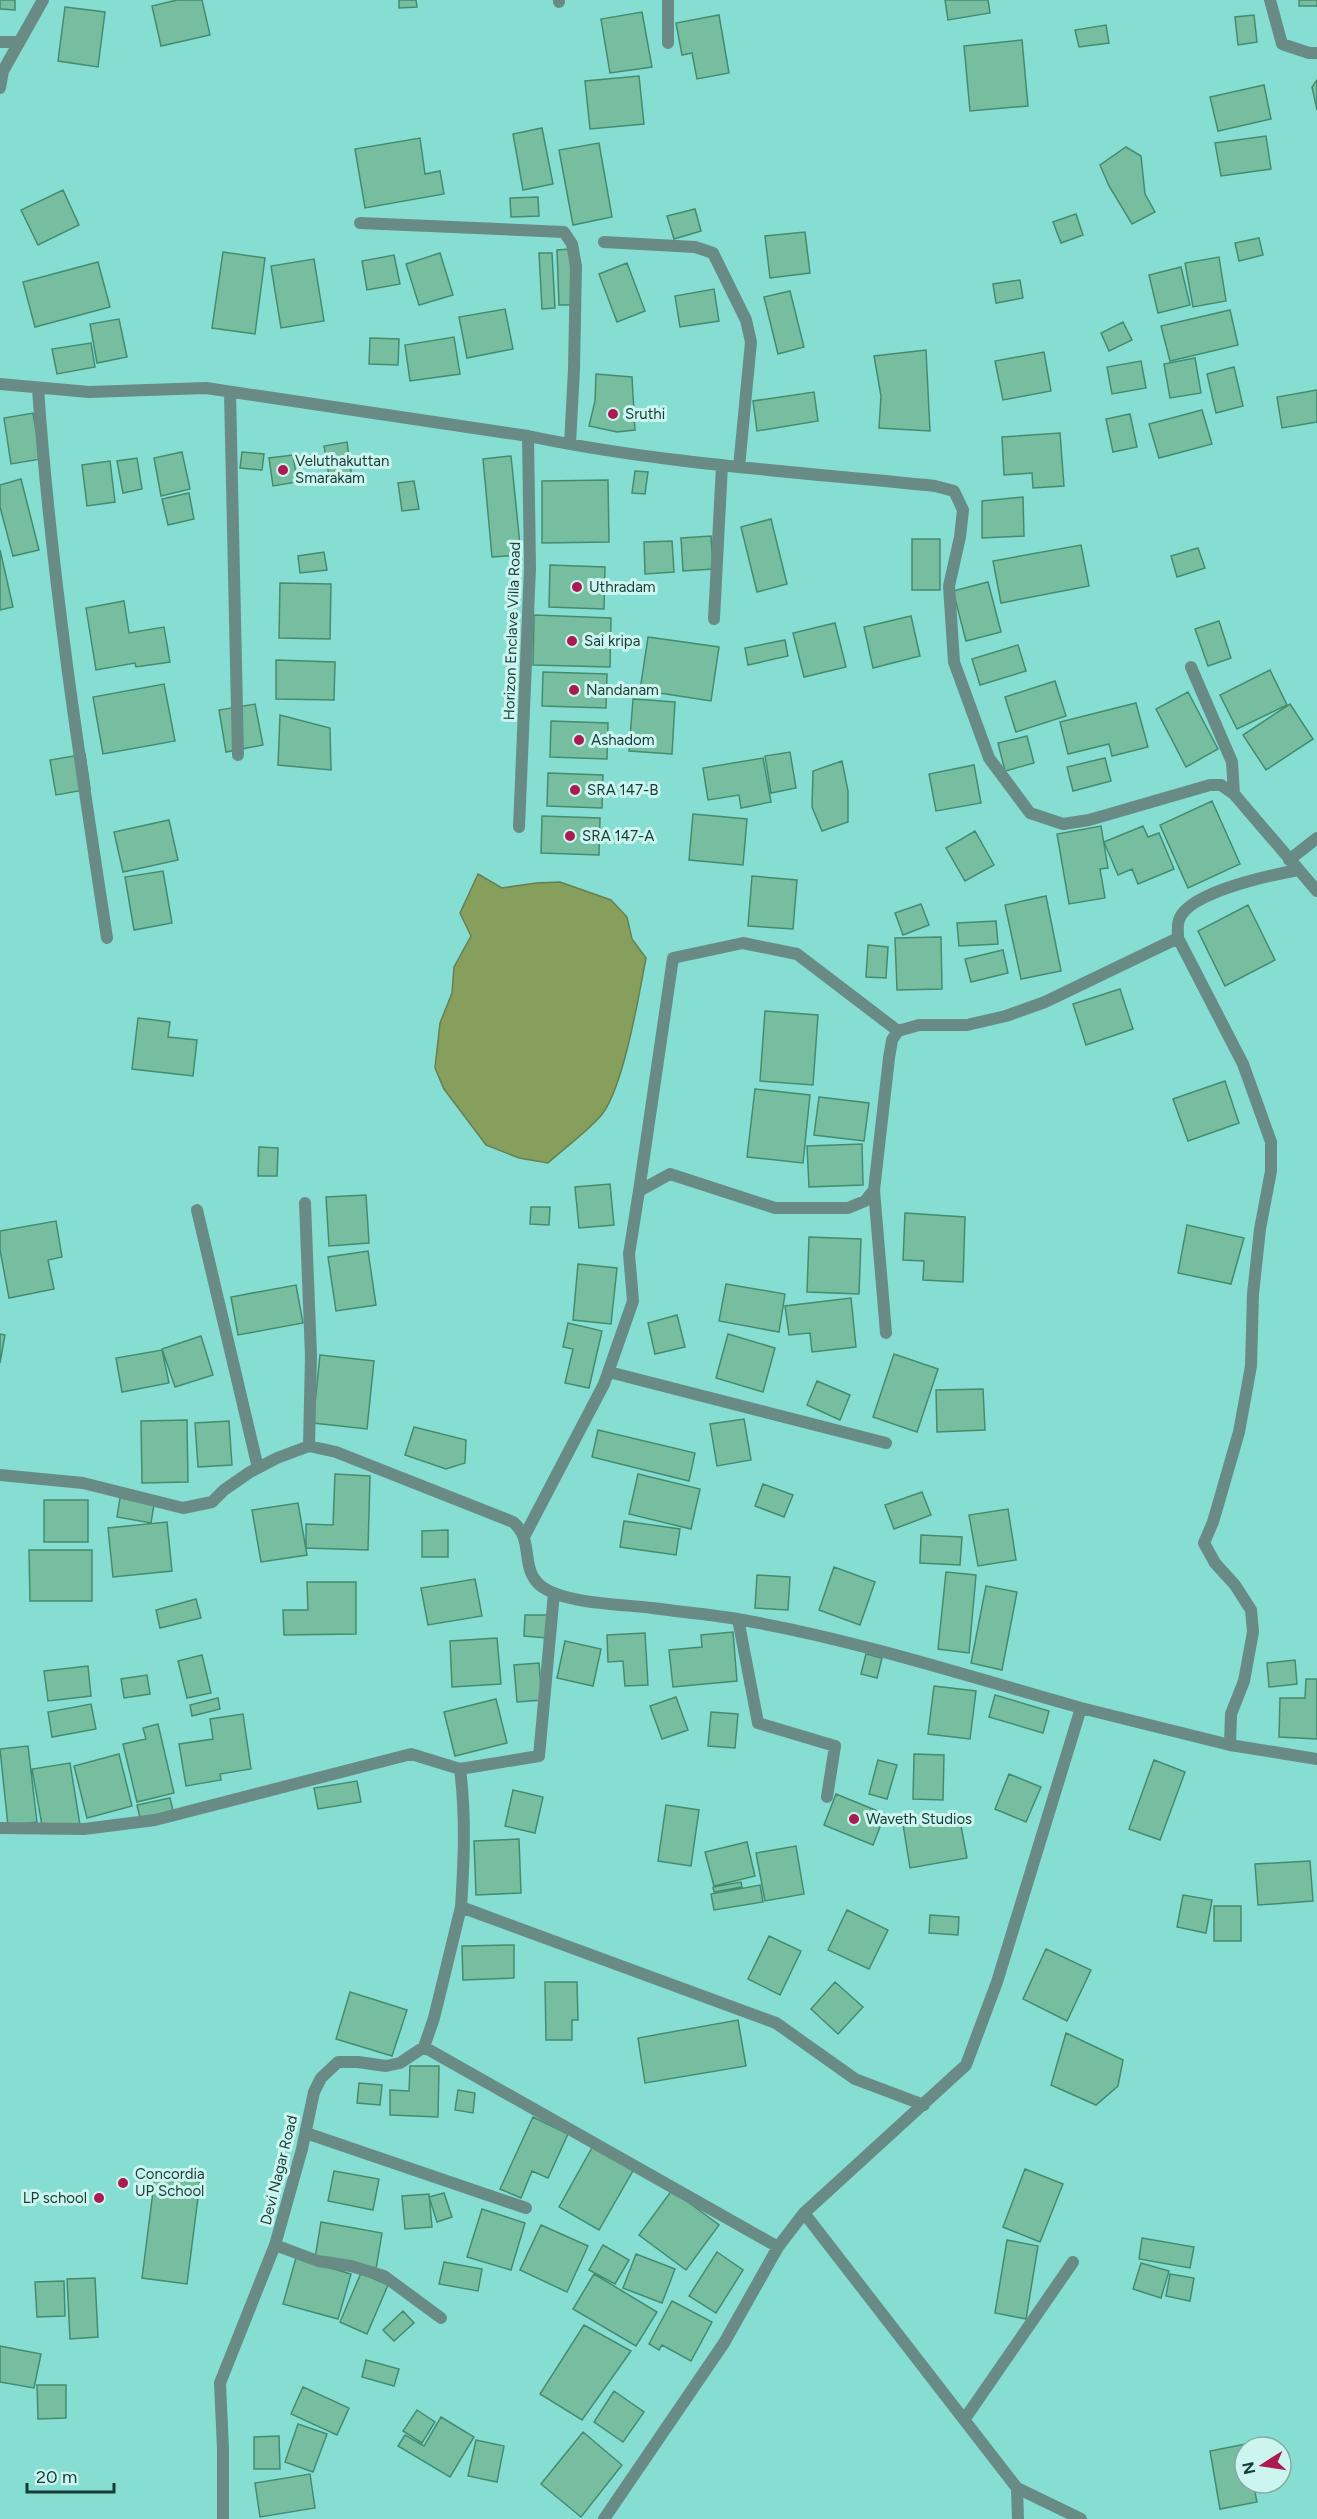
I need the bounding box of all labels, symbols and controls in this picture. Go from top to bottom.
place label: Sruthi [625,405,665,423]
marker: Sruthi [606,407,620,421]
place label: Veluthakuttan Smarakam [295,452,389,487]
marker: Veluthakuttan Smarakam [276,463,290,477]
street label: Horizon Enclave Villa Road [500,541,524,721]
place label: Uthradam [589,578,656,596]
marker: Uthradam [570,580,584,594]
place label: Sai kripa [584,632,640,650]
marker: Sai kripa [565,634,579,648]
place label: Nandanam [586,681,659,699]
marker: Nandanam [567,683,581,697]
place label: Ashadom [591,731,654,749]
marker: Ashadom [572,733,586,747]
place label: SRA 147-B [587,781,658,799]
marker: SRA 147-B [568,783,582,797]
place label: SRA 147-A [582,827,654,845]
marker: SRA 147-A [563,829,577,843]
place label: Waveth Studios [866,1810,972,1828]
marker: Waveth Studios [847,1812,861,1826]
street label: Devi Nagar Road [257,2113,301,2227]
place label: Concordia UP School [135,2165,205,2200]
marker: Concordia UP School [116,2176,130,2190]
place label: LP school [23,2189,87,2207]
marker: LP school [92,2191,106,2205]
north arrow [1233,2435,1293,2495]
scale bar [27,2456,114,2494]
text: N [1238,2460,1259,2476]
text: 20 m [36,2466,77,2488]

